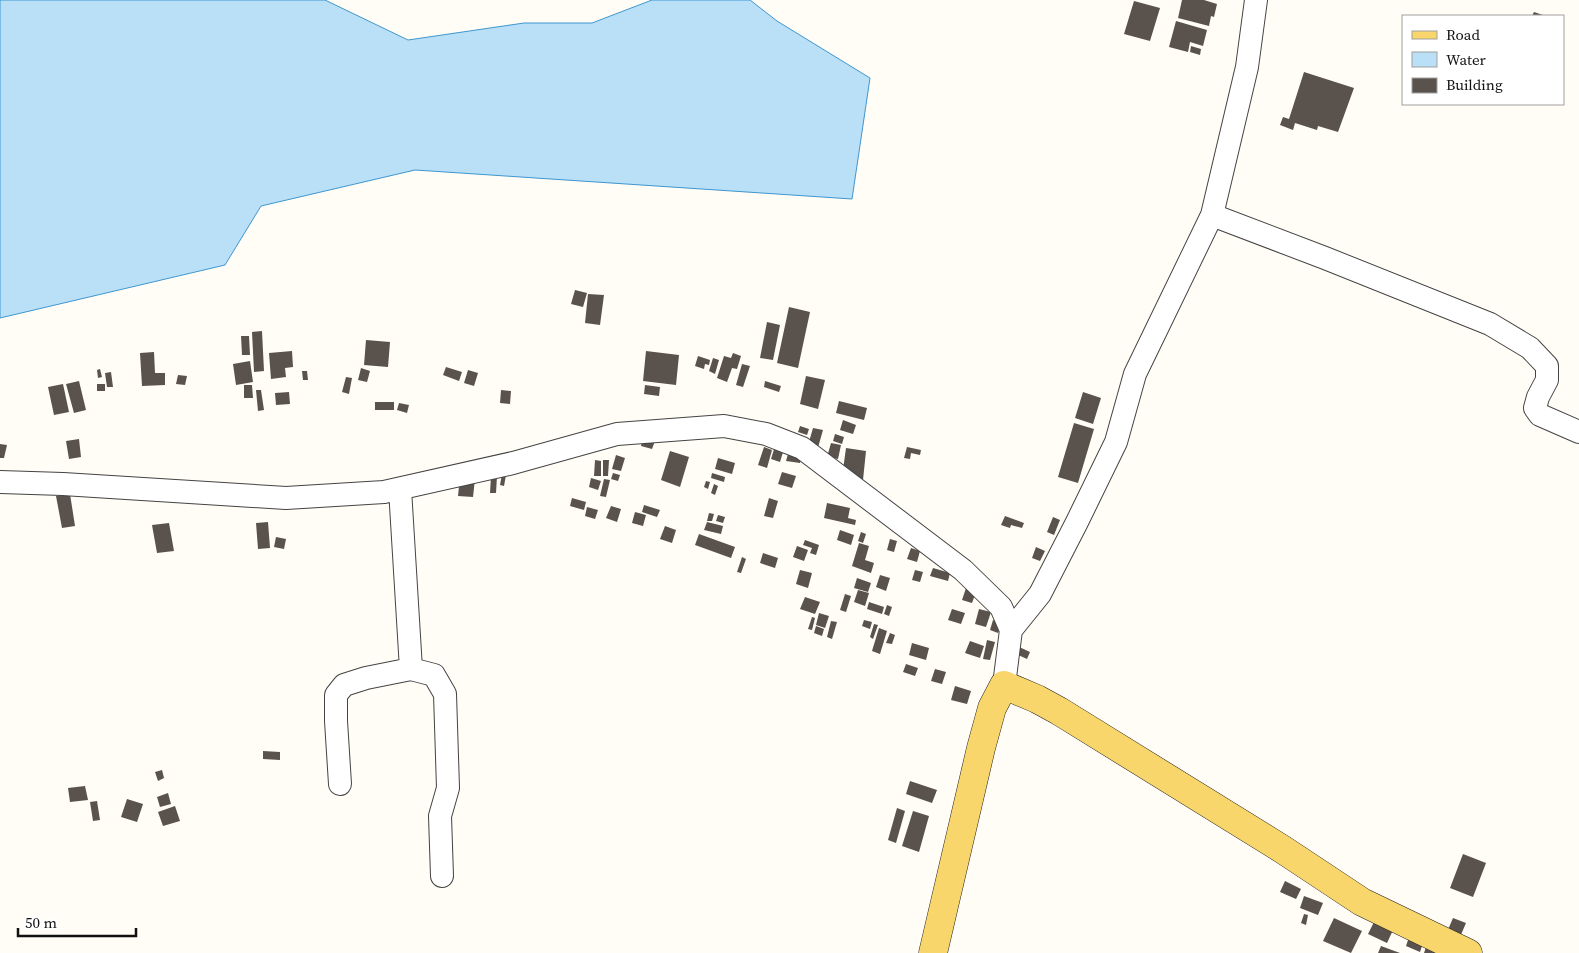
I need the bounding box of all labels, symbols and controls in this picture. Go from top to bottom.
legend [1402,15,1564,105]
text: Road [1446,24,1480,45]
text: Water [1446,49,1487,70]
text: Building [1446,74,1503,95]
scale bar [18,906,135,938]
text: 50 m [25,912,57,933]

